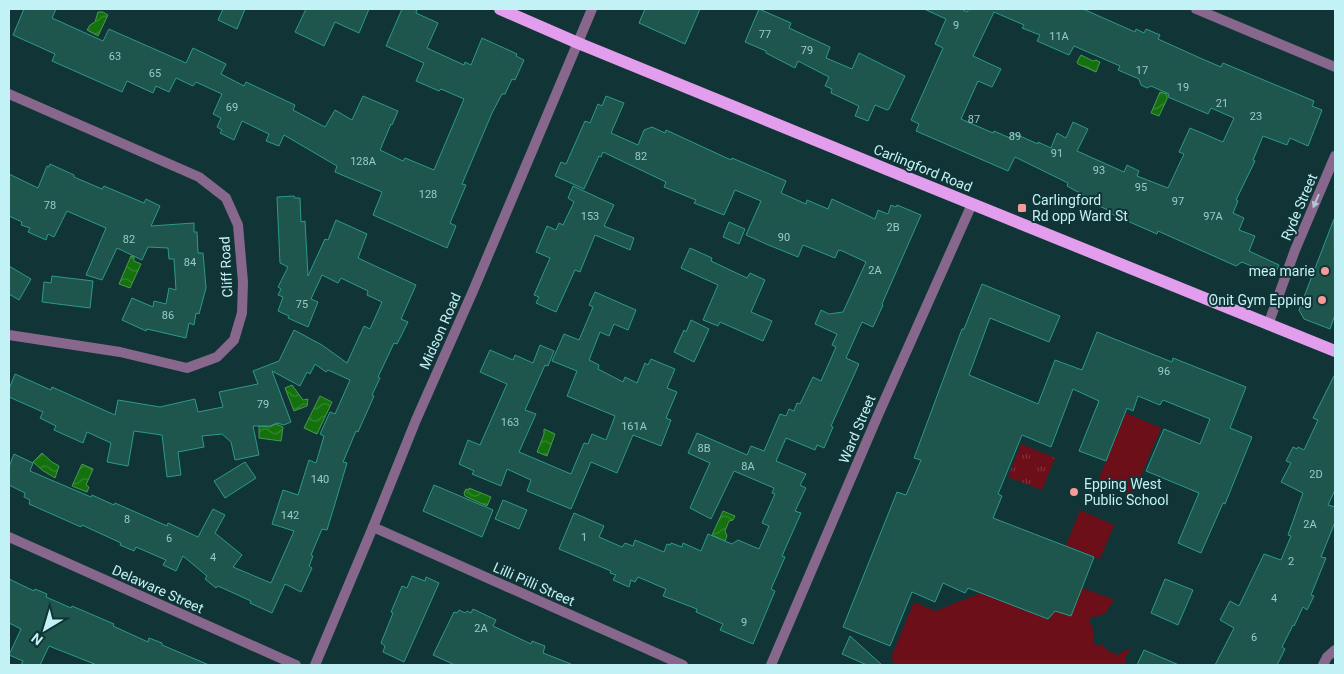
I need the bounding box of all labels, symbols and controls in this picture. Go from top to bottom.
house number: 9 [953,19,959,32]
house number: 77 [759,28,771,41]
house number: 11A [1049,30,1070,43]
house number: 79 [801,44,813,57]
house number: 63 [109,50,121,63]
house number: 17 [1136,64,1148,77]
house number: 65 [149,67,161,80]
house number: 19 [1177,81,1189,94]
house number: 21 [1216,97,1228,110]
house number: 69 [226,101,238,114]
house number: 23 [1250,110,1262,123]
house number: 87 [968,113,980,126]
house number: 89 [1009,130,1021,143]
street label: Carlingford Road [871,141,975,195]
house number: 91 [1051,147,1063,160]
house number: 82 [635,150,647,163]
house number: 128A [350,155,377,168]
house number: 93 [1093,164,1105,177]
street label: Ryde Street [1278,171,1320,243]
house number: 95 [1135,181,1147,194]
house number: 128 [419,188,437,201]
place label: Carlingford Rd opp Ward St [1032,192,1128,224]
one-way arrow [1312,194,1320,208]
house number: 97 [1172,195,1184,208]
house number: 78 [44,199,56,212]
marker: Carlingford Rd opp Ward St [1016,202,1028,214]
house number: 153 [581,210,599,223]
house number: 97A [1203,210,1224,223]
house number: 2B [886,221,900,234]
house number: 90 [778,231,790,244]
house number: 82 [123,233,135,246]
street label: Cliff Road [216,236,236,298]
house number: 84 [184,256,196,269]
place label: mea marie [1249,263,1315,279]
house number: 2A [868,264,883,277]
marker: mea marie [1319,265,1331,277]
street label: Midson Road [416,290,464,372]
place label: Onit Gym Epping [1209,292,1312,308]
marker: Onit Gym Epping [1316,294,1328,306]
house number: 75 [296,298,308,311]
house number: 86 [162,309,174,322]
house number: 96 [1158,365,1170,378]
street label: Ward Street [835,392,879,466]
house number: 79 [257,398,269,411]
house number: 163 [501,416,519,429]
house number: 161A [621,420,648,433]
house number: 8B [697,442,711,455]
house number: 8A [741,460,756,473]
house number: 2D [1309,468,1323,481]
house number: 140 [311,473,329,486]
place label: Epping West Public School [1084,476,1169,508]
marker: Epping West Public School [1068,486,1080,498]
house number: 142 [281,509,299,522]
house number: 8 [124,513,130,526]
house number: 2A [1303,518,1318,531]
house number: 1 [581,531,587,544]
house number: 6 [166,532,172,545]
house number: 4 [210,551,216,564]
house number: 2 [1288,555,1294,568]
street label: Lilli Pilli Street [491,559,578,609]
street label: Delaware Street [110,562,206,616]
house number: 4 [1271,592,1277,605]
north arrow [20,604,70,654]
house number: 9 [741,616,747,629]
house number: 2A [474,622,489,635]
text: N [28,630,46,649]
house number: 6 [1251,631,1257,644]

